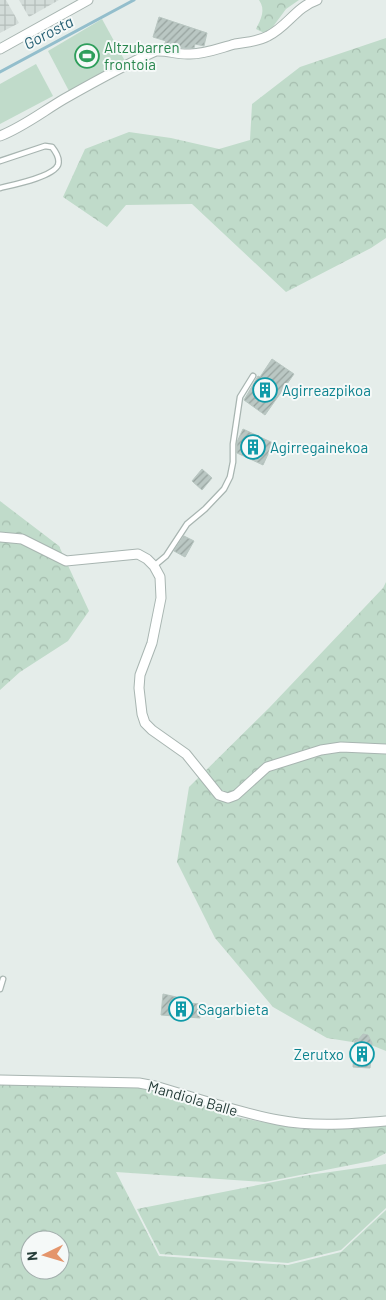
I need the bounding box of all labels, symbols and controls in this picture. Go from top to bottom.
water label: Gorosta [20,11,76,53]
place label: Altzubarren frontoia [104,38,180,73]
sports icon: Altzubarren frontoia [74,43,100,69]
building icon: Agirreazpikoa [252,377,278,403]
place label: Agirreazpikoa [282,381,371,399]
building icon: Agirregainekoa [240,434,266,460]
place label: Agirregainekoa [270,438,368,456]
building icon: Sagarbieta [168,996,194,1022]
place label: Sagarbieta [198,1000,269,1018]
building icon: Zerutxo [349,1041,375,1067]
place label: Zerutxo [294,1045,344,1063]
street label: Mandiola Balle [146,1077,240,1119]
north arrow [20,1230,70,1280]
text: N [23,1251,40,1262]

